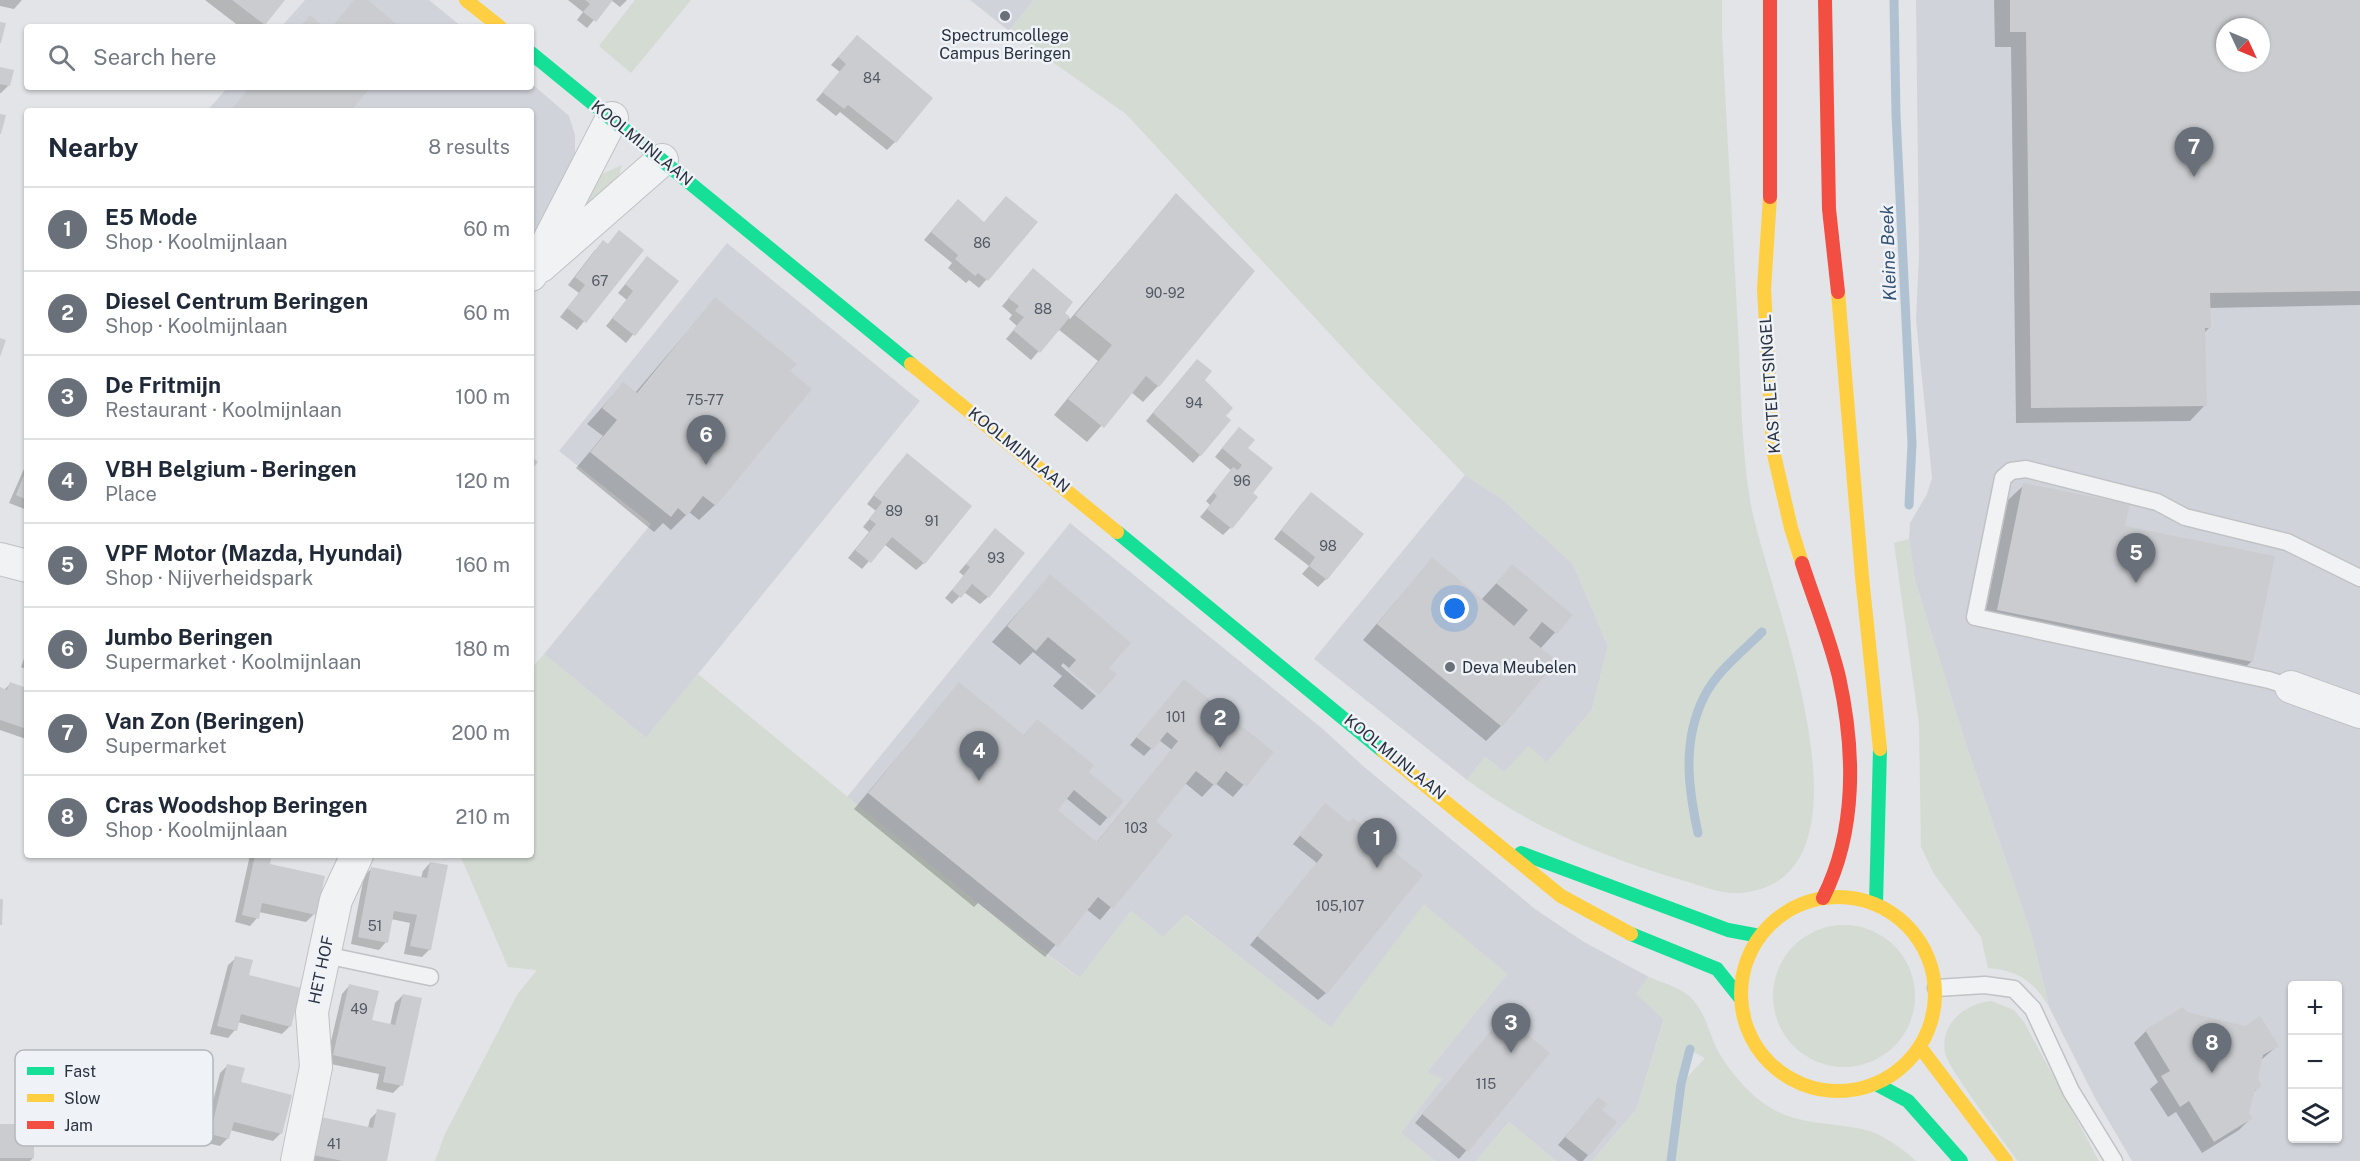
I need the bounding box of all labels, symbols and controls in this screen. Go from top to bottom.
marker: Spectrumcollege Campus Beringen [998,9,1012,23]
north arrow [2216,18,2270,72]
search box [24,24,534,90]
place label: Spectrumcollege Campus Beringen [939,26,1071,63]
icon: search [45,41,78,74]
text: Search here [93,44,217,70]
house number: 84 [863,70,881,86]
street label: KOOLMIJNLAAN [587,96,697,190]
pin: 7 [2174,128,2214,177]
text: Nearby [48,132,138,163]
text: 8 results [428,135,510,159]
text: E5 Mode [105,204,197,230]
water label: Kleine Beek [1876,204,1900,301]
text: 1 [63,217,72,241]
text: 60 m [463,217,510,241]
text: Shop · Koolmijnlaan [105,230,288,254]
house number: 86 [973,235,991,251]
house number: 67 [592,273,608,289]
house number: 90-92 [1145,285,1185,301]
text: Diesel Centrum Beringen [105,288,368,314]
text: 2 [61,301,74,325]
text: 60 m [463,301,510,325]
house number: 88 [1034,301,1052,317]
text: Shop · Koolmijnlaan [105,314,288,338]
street label: KASTELETSINGEL [1756,314,1784,454]
text: De Fritmijn [105,372,221,398]
text: 3 [61,385,74,409]
text: 100 m [455,385,510,409]
house number: 75-77 [686,392,724,408]
house number: 94 [1185,395,1203,411]
text: Restaurant · Koolmijnlaan [105,398,342,422]
street label: KOOLMIJNLAAN [964,403,1074,497]
pin: 6 [686,416,726,465]
text: VBH Belgium - Beringen [105,456,357,482]
text: 4 [61,469,74,493]
text: 120 m [456,469,510,493]
house number: 96 [1233,473,1251,489]
text: Place [105,482,157,506]
house number: 89 [885,503,903,519]
house number: 91 [925,513,939,529]
pin: 5 [2116,534,2156,583]
house number: 98 [1319,538,1337,554]
text: VPF Motor (Mazda, Hyundai) [105,540,403,566]
house number: 93 [987,550,1005,566]
text: 5 [61,553,74,577]
text: 160 m [455,553,510,577]
text: Shop · Nijverheidspark [105,566,313,590]
your location [1440,594,1469,623]
text: Jumbo Beringen [105,624,273,650]
text: 6 [61,637,74,661]
text: 180 m [455,637,510,661]
text: Supermarket · Koolmijnlaan [105,650,361,674]
place label: Deva Meubelen [1462,658,1576,677]
marker: Deva Meubelen [1443,660,1457,674]
pin: 2 [1200,698,1240,748]
text: Van Zon (Beringen) [105,708,305,734]
house number: 101 [1166,709,1186,725]
street label: KOOLMIJNLAAN [1340,710,1450,804]
text: 7 [61,721,74,745]
text: 200 m [452,721,510,745]
pin: 4 [960,732,998,781]
text: Supermarket [105,734,227,758]
text: Cras Woodshop Beringen [105,792,368,818]
text: 8 [61,805,74,829]
text: 210 m [456,805,510,829]
text: Shop · Koolmijnlaan [105,818,288,842]
pin: 1 [1358,818,1396,868]
house number: 103 [1125,820,1148,836]
house number: 105,107 [1315,898,1365,914]
house number: 51 [368,918,382,934]
street label: HET HOF [304,934,338,1006]
map controls [2288,981,2342,1143]
button: + [2288,981,2342,1035]
house number: 49 [350,1001,368,1017]
pin: 3 [1492,1004,1530,1053]
pin: 8 [2192,1024,2232,1073]
button: − [2288,1035,2342,1089]
legend [15,1050,213,1146]
text: Fast [64,1062,96,1081]
house number: 115 [1476,1076,1496,1092]
text: Slow [64,1089,101,1108]
button: layers [2288,1089,2342,1143]
text: Jam [64,1116,93,1135]
house number: 41 [327,1136,341,1152]

